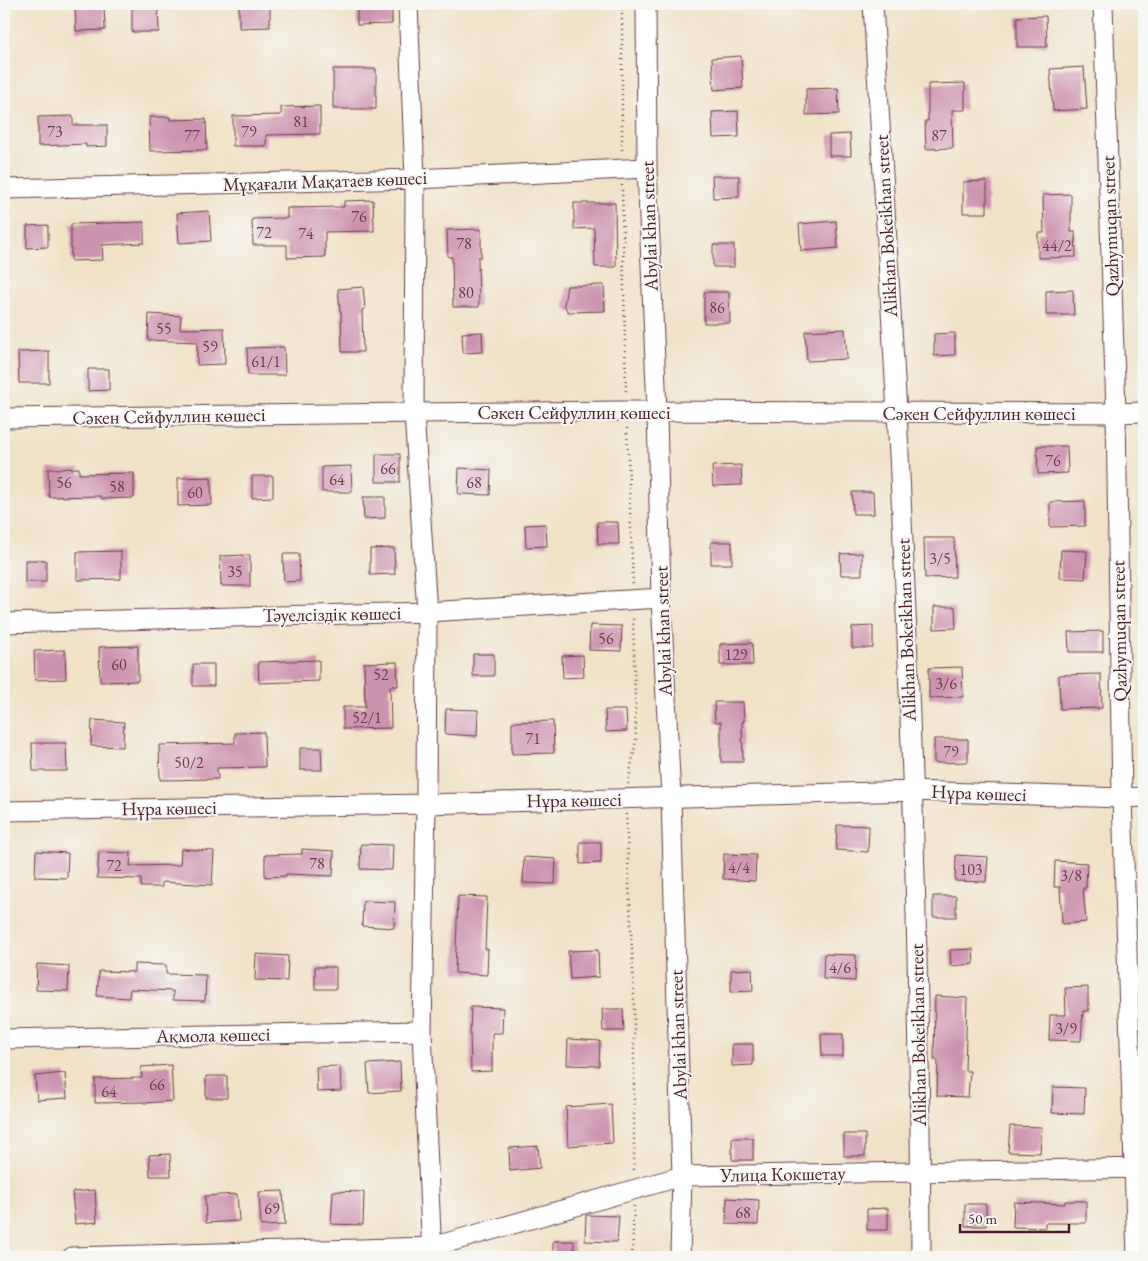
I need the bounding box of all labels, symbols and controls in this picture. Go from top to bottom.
house number: 81 [293,111,309,132]
house number: 73 [47,121,63,142]
house number: 79 [241,121,257,142]
house number: 77 [184,125,200,146]
house number: 87 [931,125,947,146]
street label: Alikhan Bokeikhan street [869,134,903,319]
street label: Qazhymuqan street [1095,155,1125,297]
street label: Abylai khan street [634,160,664,293]
street label: Мұқағали Мақатаев көшесі [222,165,428,197]
house number: 76 [351,206,367,227]
house number: 72 [256,222,272,243]
house number: 74 [298,223,314,244]
house number: 78 [456,233,472,254]
house number: 44/2 [1042,235,1072,256]
house number: 80 [458,282,474,303]
house number: 86 [709,297,725,318]
house number: 55 [156,318,172,339]
house number: 59 [202,336,218,357]
house number: 61/1 [251,351,281,372]
street label: Сәкен Сейфуллин көшесі [477,400,671,425]
street label: Сәкен Сейфуллин көшесі [882,401,1076,426]
street label: Сәкен Сейфуллин көшесі [72,402,266,430]
house number: 76 [1045,450,1061,471]
house number: 66 [380,458,396,479]
house number: 64 [329,469,345,490]
house number: 56 [56,472,72,493]
house number: 68 [466,472,482,493]
house number: 58 [109,476,125,497]
house number: 60 [187,482,203,503]
street label: Alikhan Bokeikhan street [890,538,922,723]
house number: 3/5 [929,548,951,569]
street label: Qazhymuqan street [1105,560,1133,702]
house number: 35 [227,561,243,582]
street label: Abylai khan street [648,565,678,698]
street label: Тәуелсіздік көшесі [262,600,402,628]
house number: 56 [598,628,614,649]
house number: 129 [724,644,748,665]
house number: 60 [111,654,127,675]
house number: 52 [373,664,389,685]
house number: 3/6 [935,673,957,694]
house number: 52/1 [352,707,382,728]
house number: 71 [525,728,541,749]
house number: 79 [943,741,959,762]
house number: 50/2 [174,752,204,773]
street label: Нұра көшесі [931,779,1027,807]
street label: Нұра көшесі [526,787,622,813]
street label: Нұра көшесі [121,795,217,821]
house number: 78 [309,853,325,874]
house number: 72 [106,855,122,876]
house number: 4/4 [728,857,750,878]
house number: 103 [959,859,983,880]
house number: 3/8 [1060,865,1082,886]
street label: Alikhan Bokeikhan street [904,943,932,1128]
house number: 4/6 [829,957,851,978]
street label: Abylai khan street [663,969,693,1102]
house number: 3/9 [1055,1018,1077,1039]
street label: Ақмола көшесі [155,1021,271,1049]
house number: 66 [149,1074,165,1095]
house number: 64 [101,1081,117,1102]
street label: Улица Кокшетау [719,1160,847,1188]
house number: 69 [264,1198,280,1219]
scale bar [960,1201,1069,1233]
house number: 68 [735,1202,751,1223]
text: 50 m [968,1209,997,1228]

